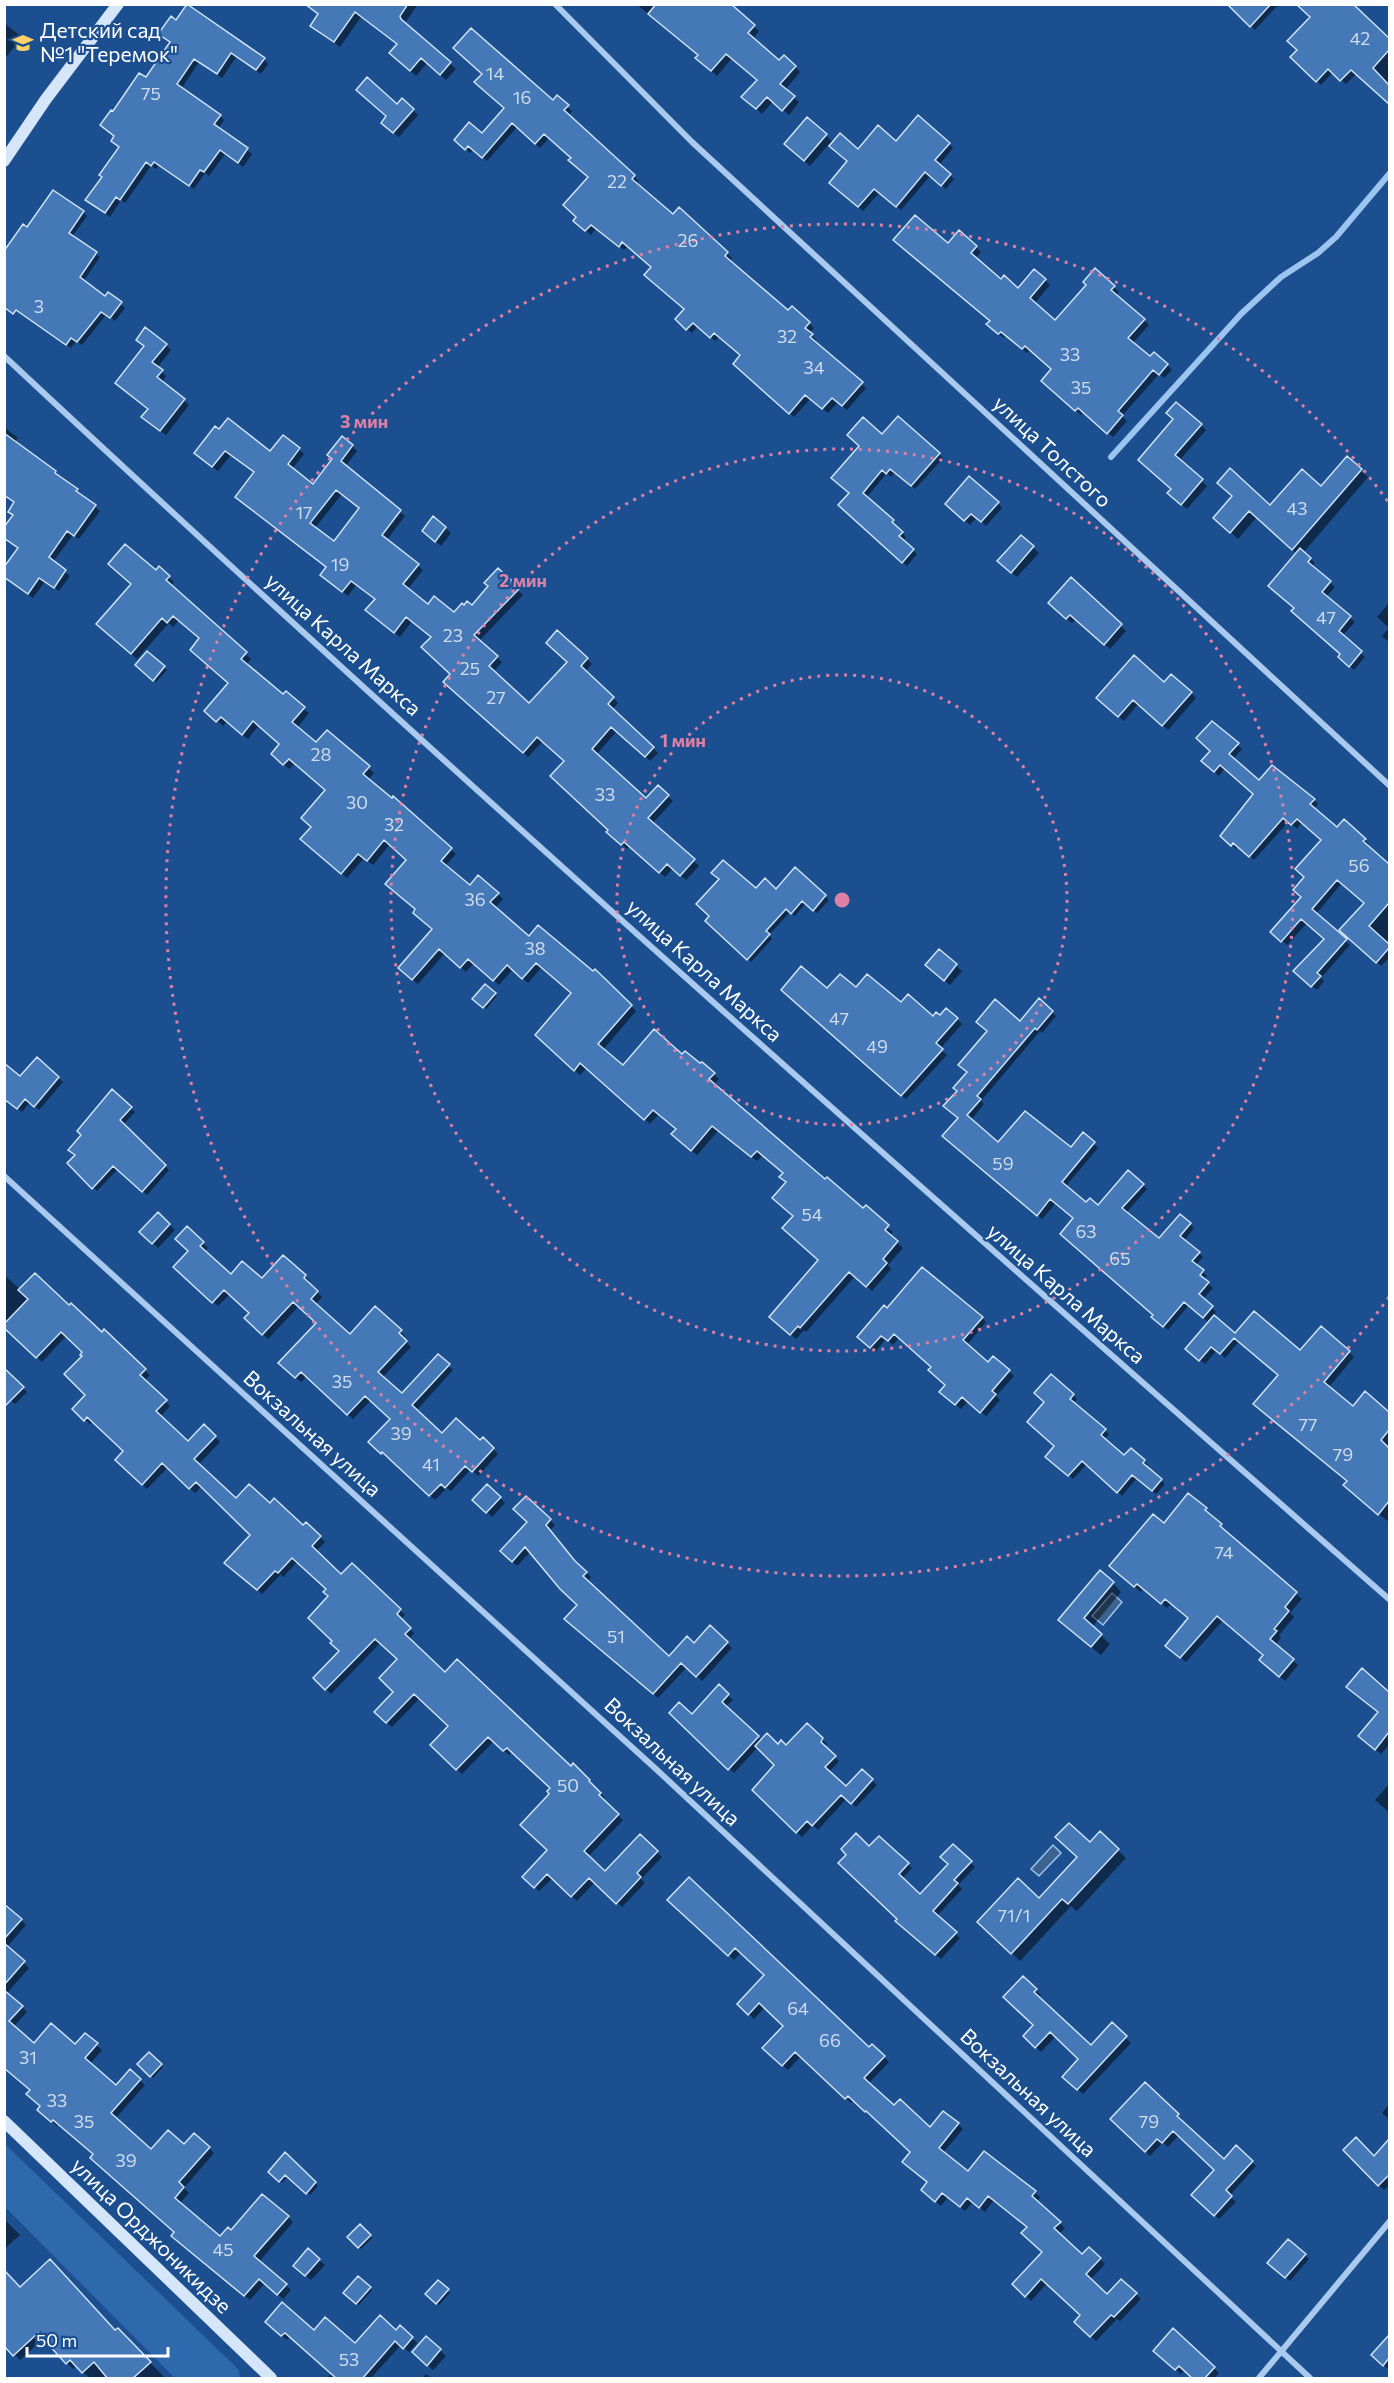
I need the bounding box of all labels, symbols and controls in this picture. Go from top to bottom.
place label: Детский сад №1 "Теремок" [40,17,178,66]
house number: 42 [1350,27,1370,49]
school or university icon: Детский сад №1 "Теремок" [11,31,35,55]
house number: 14 [486,62,504,84]
house number: 75 [141,82,161,104]
house number: 16 [513,86,531,108]
house number: 22 [607,170,627,192]
house number: 26 [678,229,698,251]
house number: 3 [34,295,44,317]
house number: 32 [777,325,797,347]
house number: 33 [1060,343,1080,365]
house number: 34 [803,356,825,378]
house number: 35 [1071,376,1091,398]
street label: улица Толстого [989,390,1117,512]
text: 3 мин [340,410,388,432]
house number: 43 [1286,497,1308,519]
house number: 17 [295,501,313,523]
house number: 19 [331,553,349,575]
street label: улица Карла Маркса [261,567,427,720]
text: 2 мин [499,569,547,591]
house number: 47 [1316,606,1336,628]
house number: 23 [443,624,463,646]
house number: 25 [460,657,480,679]
house number: 27 [486,686,506,708]
text: 1 мин [660,729,706,751]
house number: 28 [311,743,332,765]
house number: 33 [595,783,615,805]
house number: 30 [346,791,368,813]
house number: 32 [384,813,404,835]
house number: 56 [1348,854,1370,876]
house number: 36 [464,888,486,910]
centre of rings [832,890,852,910]
street label: улица Карла Маркса [622,893,788,1046]
house number: 38 [524,937,546,959]
house number: 47 [829,1007,849,1029]
house number: 49 [866,1035,888,1057]
house number: 59 [992,1152,1014,1174]
house number: 54 [801,1203,823,1225]
street label: улица Карла Маркса [983,1218,1151,1368]
house number: 63 [1075,1220,1097,1242]
house number: 65 [1109,1247,1131,1269]
street label: Вокзальная улица [239,1364,387,1501]
house number: 35 [332,1370,352,1392]
house number: 77 [1298,1413,1318,1435]
house number: 39 [390,1422,412,1444]
house number: 79 [1333,1443,1353,1465]
house number: 41 [422,1453,440,1475]
house number: 74 [1214,1541,1234,1563]
house number: 51 [607,1625,625,1647]
street label: Вокзальная улица [600,1692,746,1830]
house number: 50 [557,1774,579,1796]
house number: 71/1 [998,1904,1030,1926]
house number: 64 [787,1997,809,2019]
street label: Вокзальная улица [956,2023,1102,2161]
house number: 66 [819,2029,841,2051]
house number: 31 [19,2046,37,2068]
house number: 33 [47,2089,67,2111]
house number: 35 [74,2110,94,2132]
house number: 79 [1139,2110,1159,2132]
house number: 39 [115,2149,137,2171]
street label: улица Орджоникидзе [67,2152,237,2318]
house number: 45 [212,2238,234,2260]
scale bar [27,2320,168,2358]
text: 50 m [36,2329,77,2351]
house number: 53 [339,2348,359,2370]

